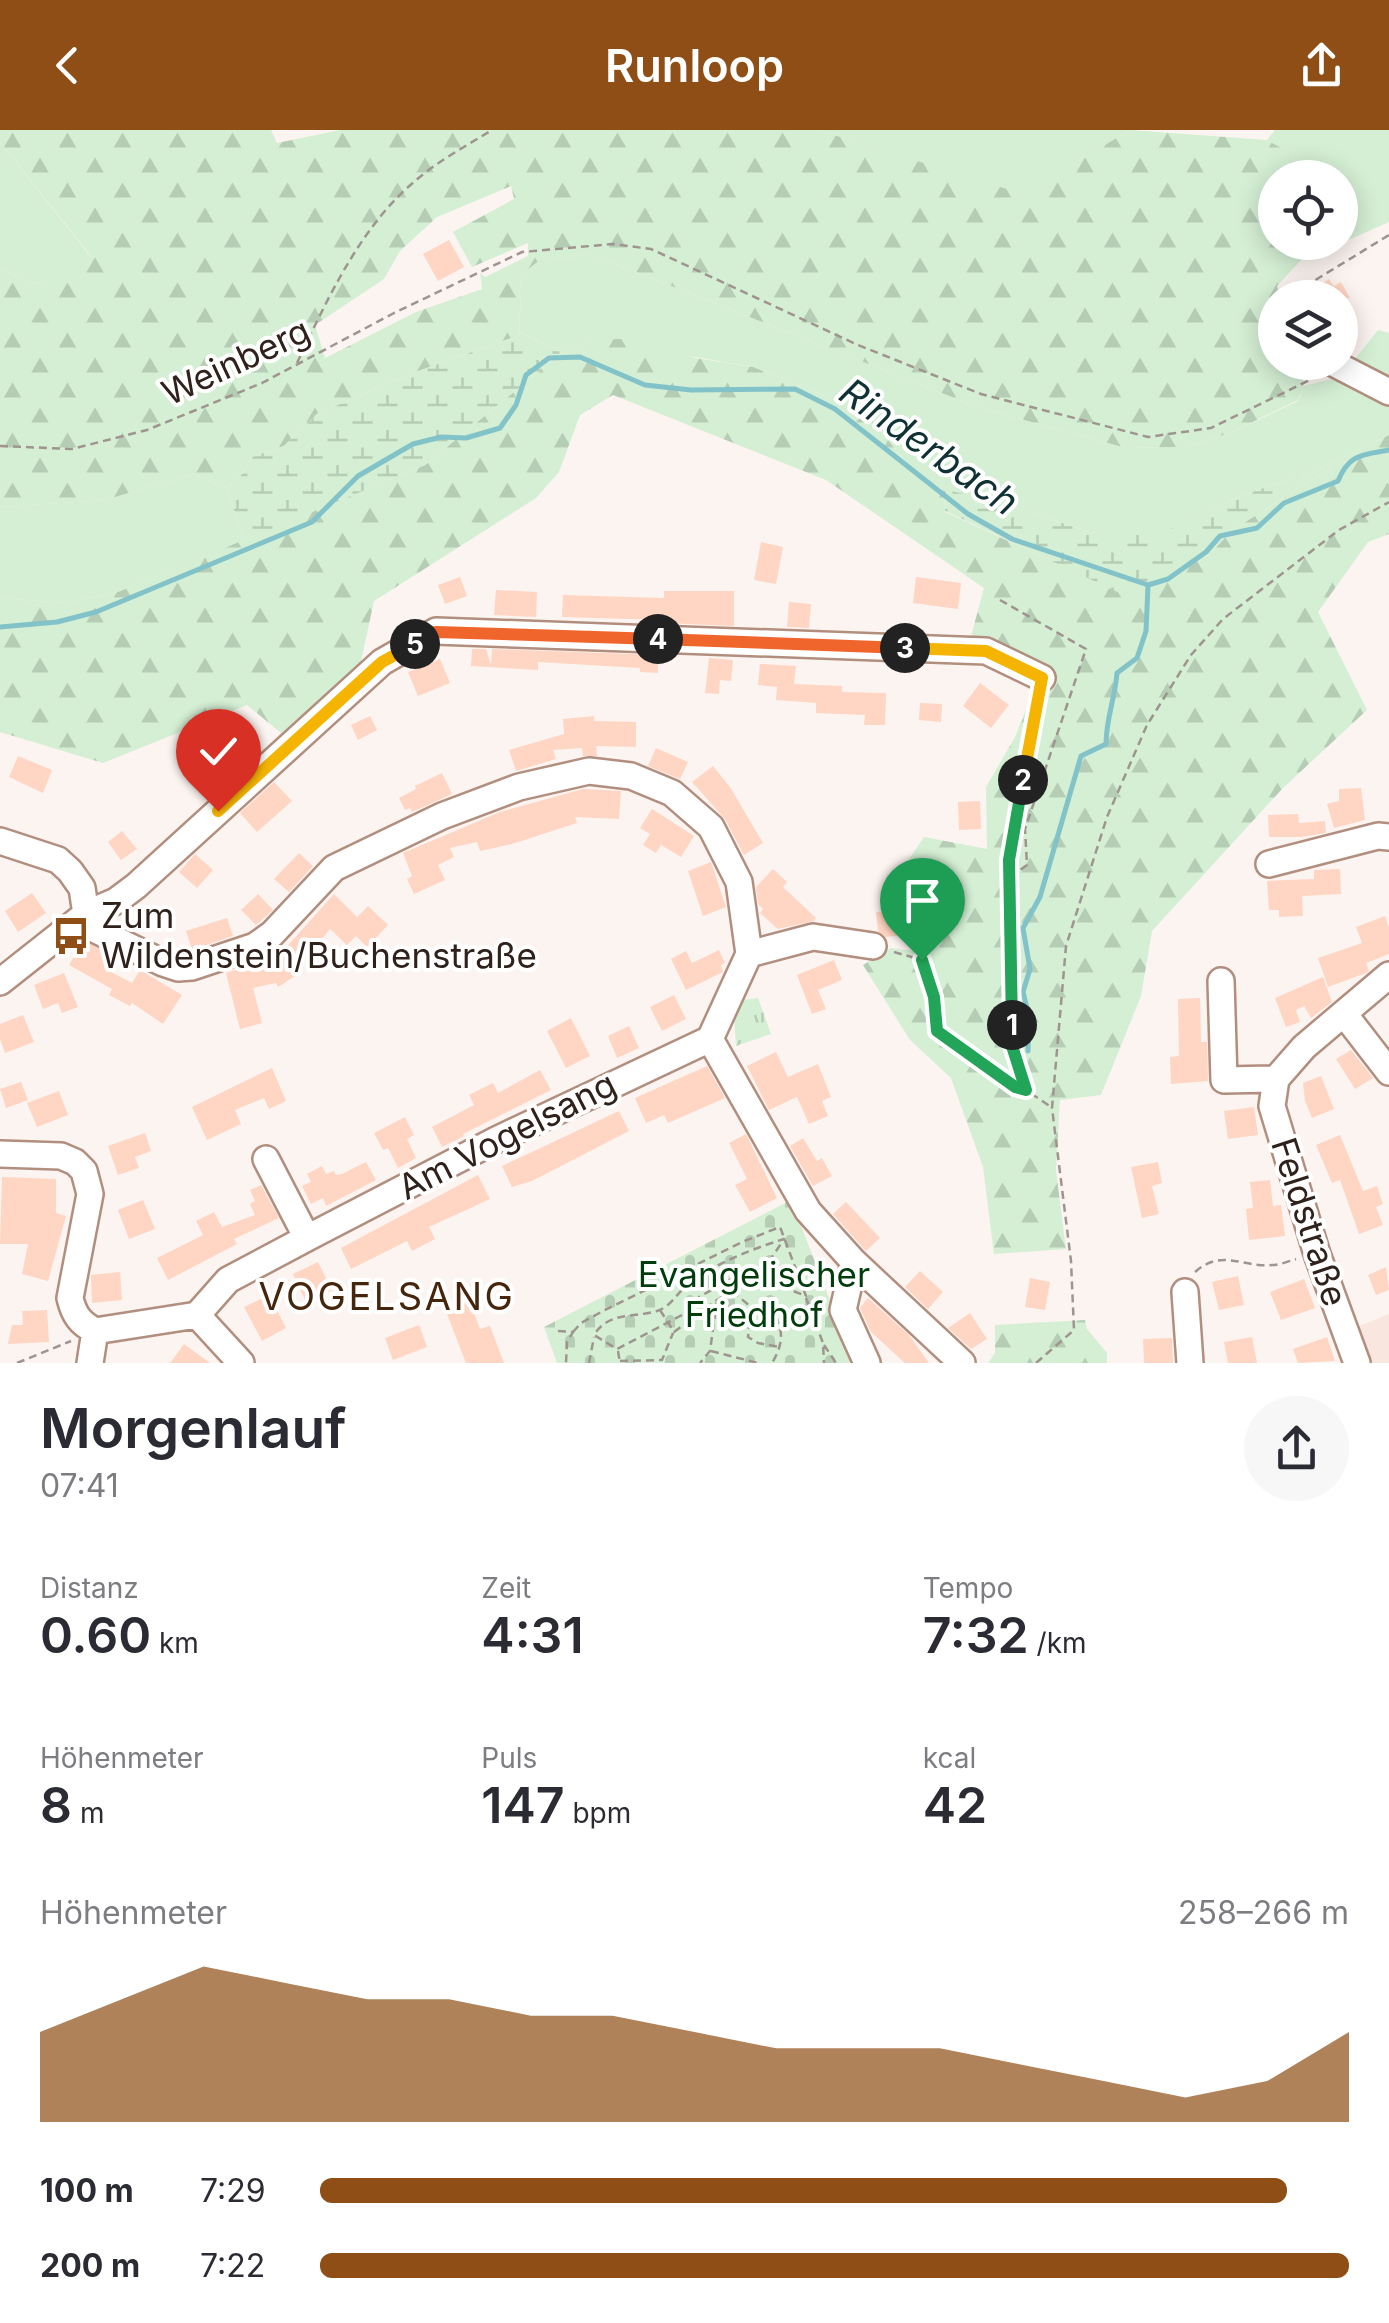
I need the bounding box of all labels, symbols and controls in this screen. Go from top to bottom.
icon: back [40,38,95,93]
text: Runloop [605,38,784,93]
icon: share [1294,38,1349,93]
map controls [1258,160,1358,380]
button: locate [1258,160,1358,260]
button: layers [1258,280,1358,380]
street label: Weinberg [155,309,316,414]
water label: Rinderbach [832,368,1028,524]
pin: 4 [633,614,683,664]
pin: 5 [390,619,440,669]
text: 4 [649,622,667,656]
pin: 3 [880,623,930,673]
text: 5 [406,627,424,661]
text: 3 [896,631,914,665]
pin [176,709,261,812]
icon: check [191,724,246,779]
pin: 2 [998,755,1048,805]
text: 2 [1014,763,1032,797]
pin [880,858,965,961]
icon: arrive [895,873,950,928]
place label: Zum Wildenstein/Buchenstraße [101,894,537,976]
bus stop icon: Zum Wildenstein/Buchenstraße [50,915,92,957]
pin: 1 [987,1000,1037,1050]
text: 1 [1006,1008,1018,1042]
street label: Am Vogelsang [391,1062,622,1208]
street label: Feldstraße [1263,1132,1357,1311]
park label: Evangelischer Friedhof [638,1253,870,1335]
district label: VOGELSANG [259,1273,515,1319]
text: Morgenlauf [40,1395,346,1461]
button: share [1244,1396,1349,1501]
text: 07:41 [40,1466,119,1505]
text: Distanz [40,1571,139,1605]
text: Zeit [481,1571,531,1605]
text: Tempo [923,1571,1013,1605]
text: 0.60 [40,1605,151,1665]
text: 4:31 [481,1605,584,1665]
text: 7:32 [923,1605,1029,1665]
text: km [151,1626,199,1660]
text: /km [1029,1626,1087,1660]
text: Höhenmeter [40,1741,204,1775]
text: Puls [481,1741,537,1775]
text: kcal [923,1741,976,1775]
text: 8 [40,1775,72,1835]
text: 147 [481,1775,565,1835]
text: 42 [923,1775,987,1835]
text: m [72,1796,104,1830]
text: bpm [565,1796,631,1830]
text: Höhenmeter [40,1893,227,1932]
text: 258–266 m [1178,1893,1349,1932]
text: 100 m [40,2171,134,2210]
text: 7:29 [200,2171,266,2210]
text: 200 m [40,2246,140,2285]
text: 7:22 [200,2246,265,2285]

